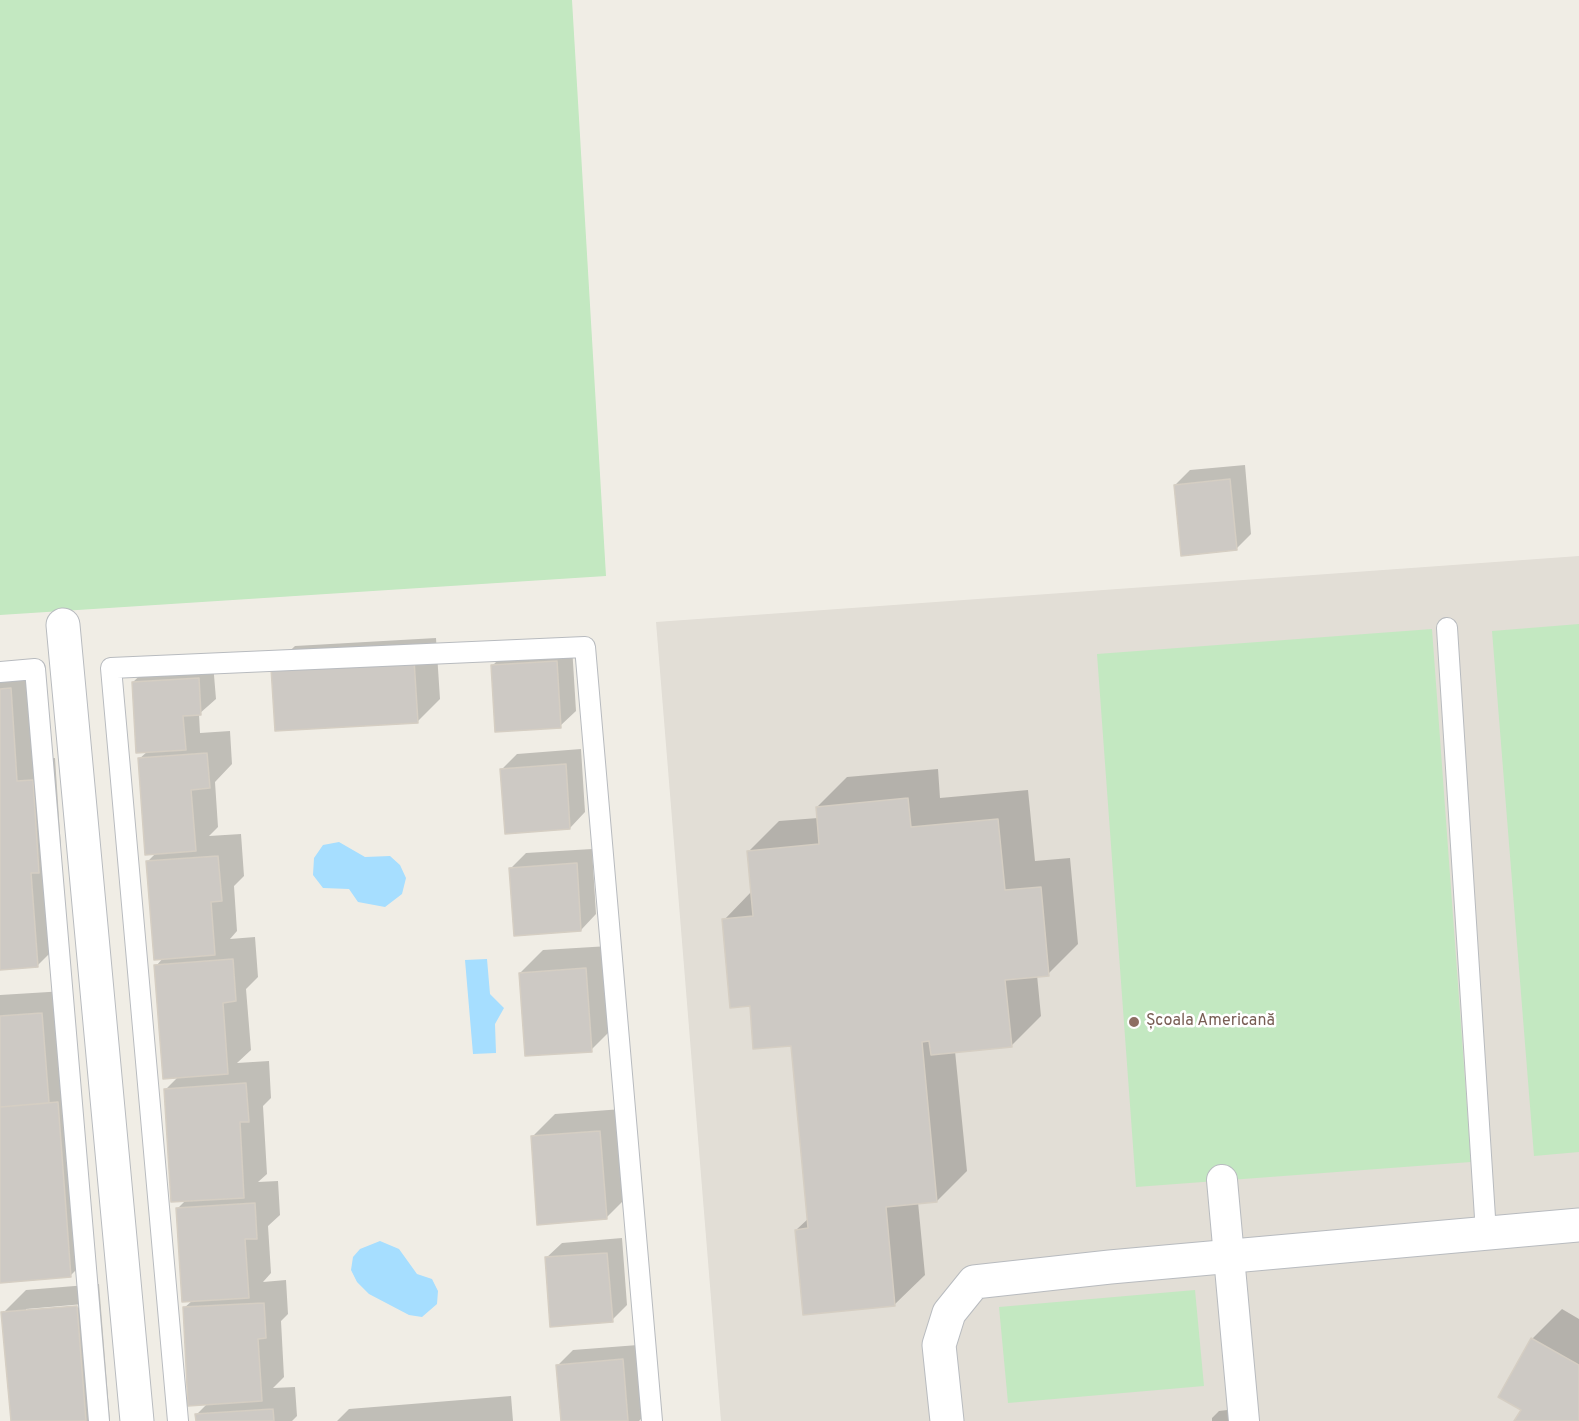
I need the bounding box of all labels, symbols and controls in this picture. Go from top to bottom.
place label: Școala Americană [1146,1012,1275,1032]
marker: Școala Americană [1127,1015,1141,1029]

